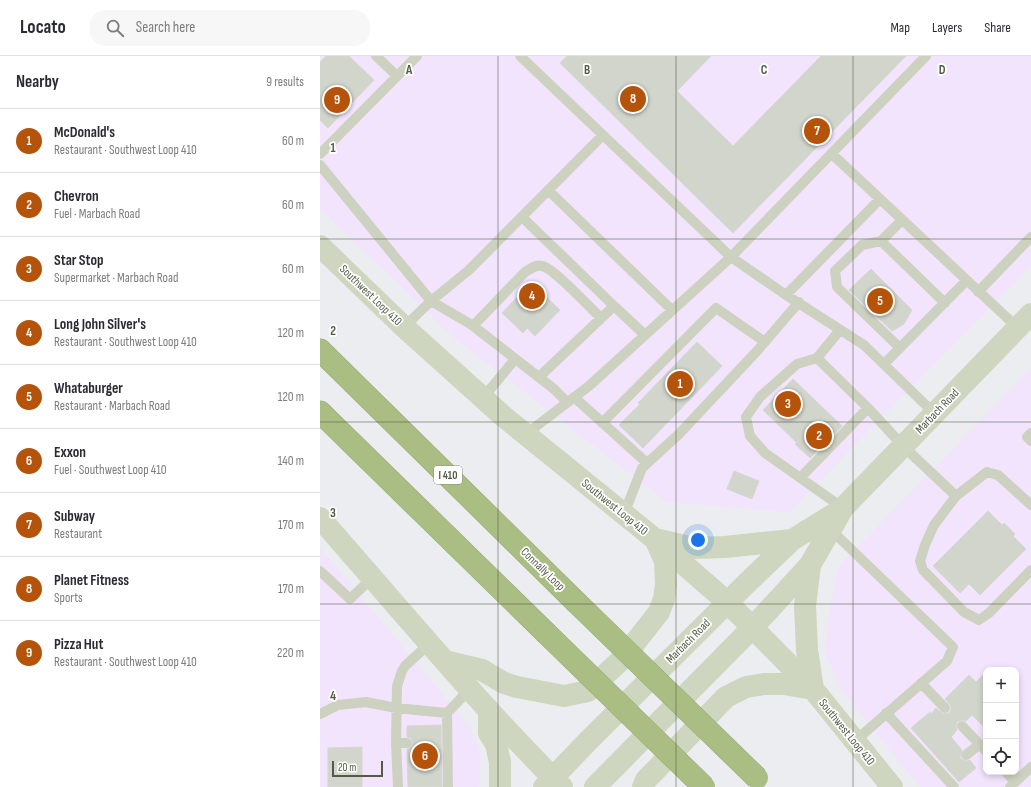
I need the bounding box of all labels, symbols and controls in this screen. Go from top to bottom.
search box [90,10,370,46]
text: Locato [20,16,66,39]
icon: search [104,17,126,39]
text: Search here [136,18,195,37]
text: Map [890,19,910,36]
text: Layers [932,19,962,36]
text: Share [984,19,1011,36]
text: A [405,62,413,78]
text: B [584,62,590,78]
text: C [761,62,768,78]
text: D [939,62,946,78]
text: Nearby [16,72,59,92]
text: 9 results [266,74,304,90]
pin: 8 [620,84,646,114]
pin: 9 [324,85,350,115]
pin: 7 [804,116,830,146]
text: McDonald's [54,123,115,142]
text: 1 [26,133,32,149]
text: 60 m [282,133,304,149]
text: 1 [330,140,336,156]
text: Restaurant · Southwest Loop 410 [54,142,197,158]
text: Chevron [54,187,99,206]
text: 2 [26,197,32,213]
text: 60 m [282,197,304,213]
text: Fuel · Marbach Road [54,206,140,222]
text: Star Stop [54,251,104,270]
text: 3 [26,261,32,277]
text: 60 m [282,261,304,277]
street label: Southwest Loop 410 [336,262,405,329]
text: Supermarket · Marbach Road [54,270,178,286]
pin: 4 [519,281,545,311]
pin: 5 [867,286,893,316]
text: Long John Silver's [54,315,146,334]
text: 2 [330,323,336,339]
text: 4 [26,325,32,341]
text: 120 m [278,325,304,341]
text: Restaurant · Southwest Loop 410 [54,334,197,350]
pin: 1 [667,369,693,399]
text: Whataburger [54,379,123,398]
street label: Marbach Road [912,386,962,437]
text: 5 [26,389,32,405]
text: 120 m [278,389,304,405]
pin: 3 [775,389,801,419]
text: Restaurant · Marbach Road [54,398,170,414]
pin: 2 [806,421,832,451]
text: Exxon [54,443,86,462]
text: 6 [26,453,32,469]
text: 140 m [278,453,304,469]
text: Fuel · Southwest Loop 410 [54,462,167,478]
road number: I 410 [434,466,462,484]
street label: Southwest Loop 410 [578,476,651,539]
text: 3 [330,505,336,521]
text: Subway [54,507,95,526]
text: 7 [26,517,32,533]
text: 170 m [278,517,304,533]
text: Restaurant [54,526,102,542]
your location [688,530,708,550]
street label: Connally Loop [517,545,568,594]
text: Planet Fitness [54,571,129,590]
text: 8 [26,581,32,597]
text: 170 m [278,581,304,597]
text: Sports [54,590,83,606]
street label: Marbach Road [663,616,714,667]
text: Pizza Hut [54,635,103,654]
text: 9 [26,645,32,661]
text: 220 m [277,645,304,661]
text: Restaurant · Southwest Loop 410 [54,654,197,670]
map controls [983,667,1019,775]
button: + [983,667,1019,703]
text: 4 [330,688,336,704]
street label: Southwest Loop 410 [815,696,878,769]
button: − [983,703,1019,739]
button: locate [983,739,1019,775]
pin: 6 [412,741,438,771]
scale bar [332,759,383,778]
text: 20 m [338,761,356,774]

